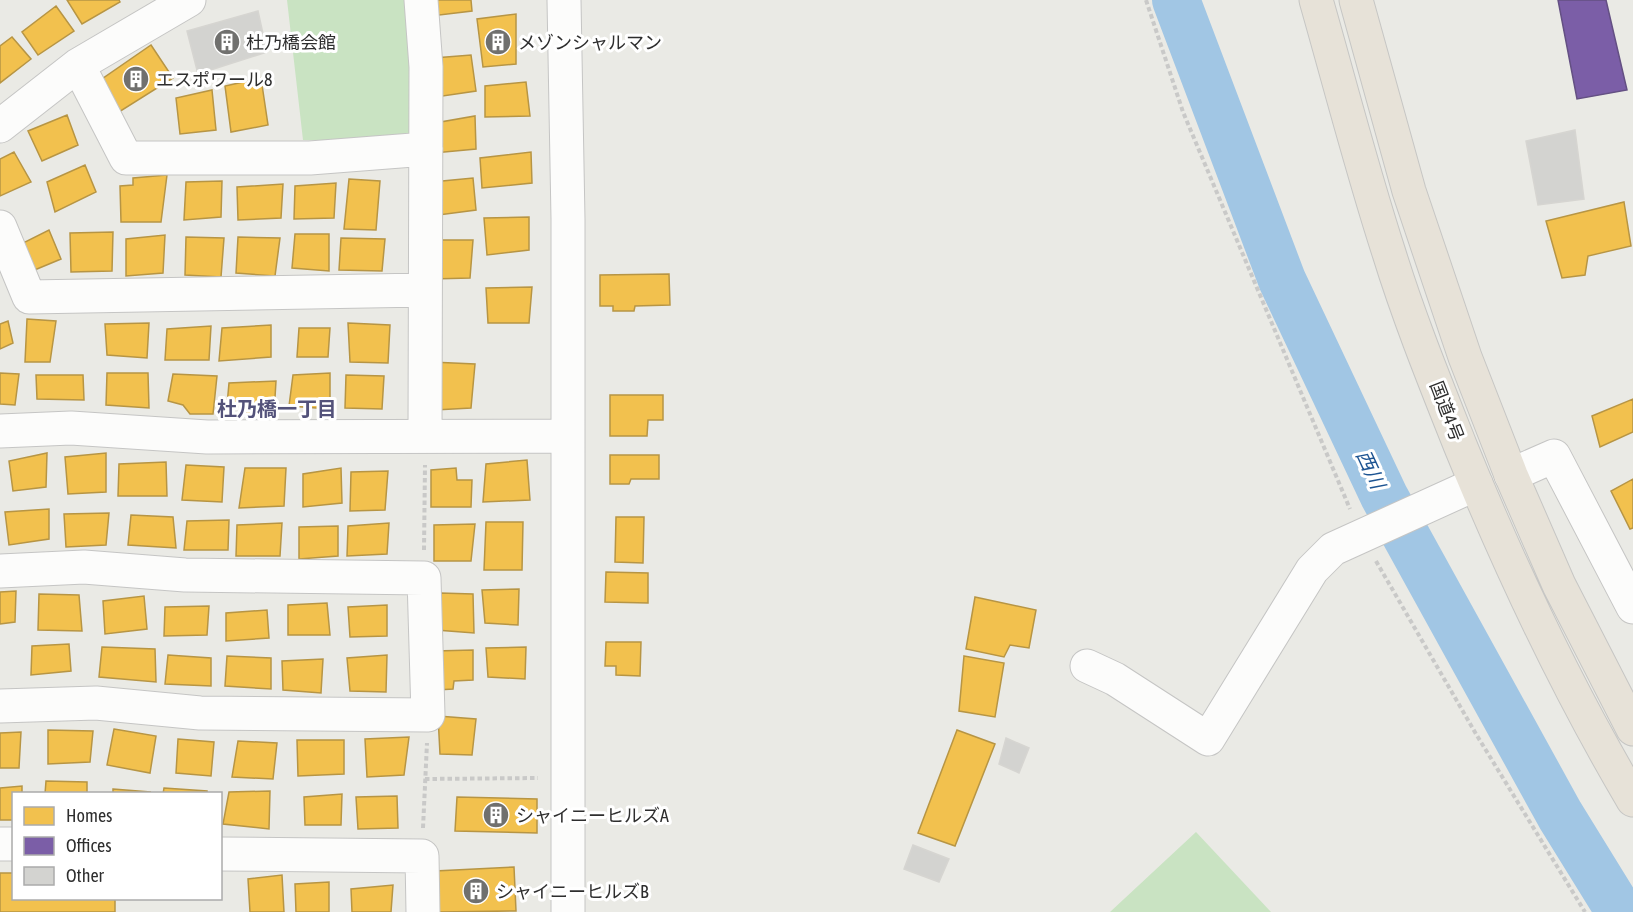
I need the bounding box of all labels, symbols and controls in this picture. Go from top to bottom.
building icon: 杜乃橋会館 [212,27,242,57]
building icon: メゾンシャルマン [483,27,513,57]
place label: 杜乃橋会館 [246,32,336,53]
place label: メゾンシャルマン [518,32,662,53]
building icon: エスポワール8 [121,64,151,94]
place label: エスポワール8 [156,69,272,90]
street label: 国道4号 [1426,378,1468,444]
district label: 杜乃橋一丁目 [217,397,337,420]
water label: 西川 [1352,446,1391,494]
legend [12,792,222,900]
building icon: シャイニーヒルズA [481,800,511,830]
text: Homes [66,805,112,826]
place label: シャイニーヒルズA [516,805,669,826]
text: Offices [66,835,112,856]
text: Other [66,865,105,886]
building icon: シャイニーヒルズB [461,876,491,906]
place label: シャイニーヒルズB [496,881,649,902]

